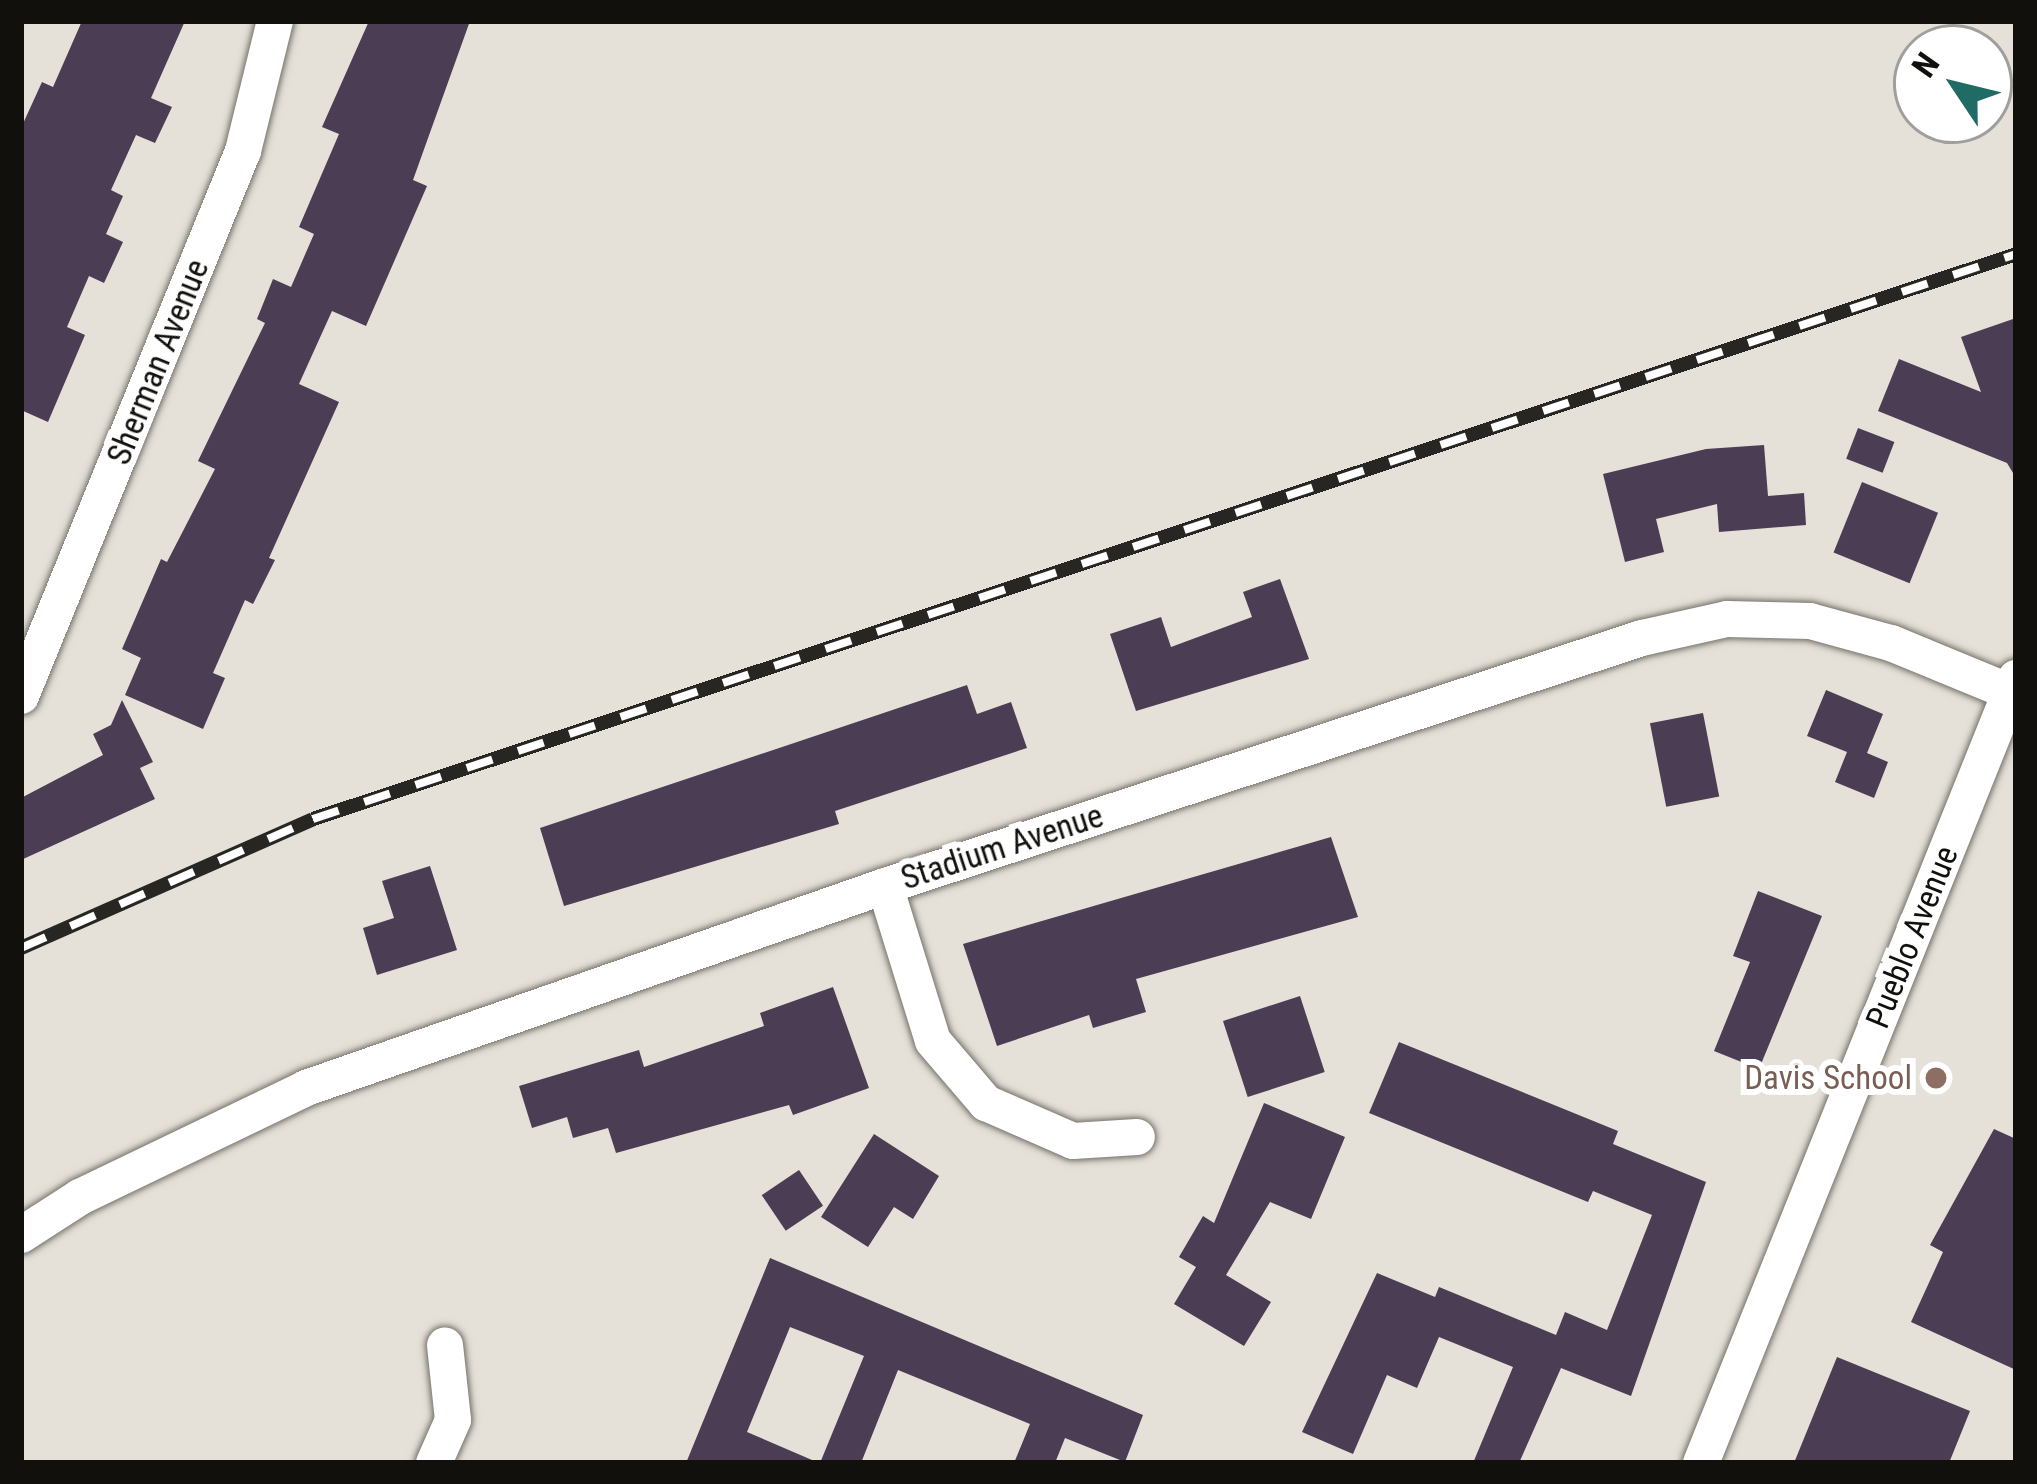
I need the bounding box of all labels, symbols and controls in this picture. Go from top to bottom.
north arrow [1893,24,2013,144]
text: N [1904,45,1947,84]
street label: Sherman Avenue [99,254,217,470]
street label: Stadium Avenue [896,796,1108,898]
street label: Pueblo Avenue [1858,840,1966,1034]
place label: Davis School [1744,1058,1912,1098]
marker: Davis School [1923,1065,1949,1091]

